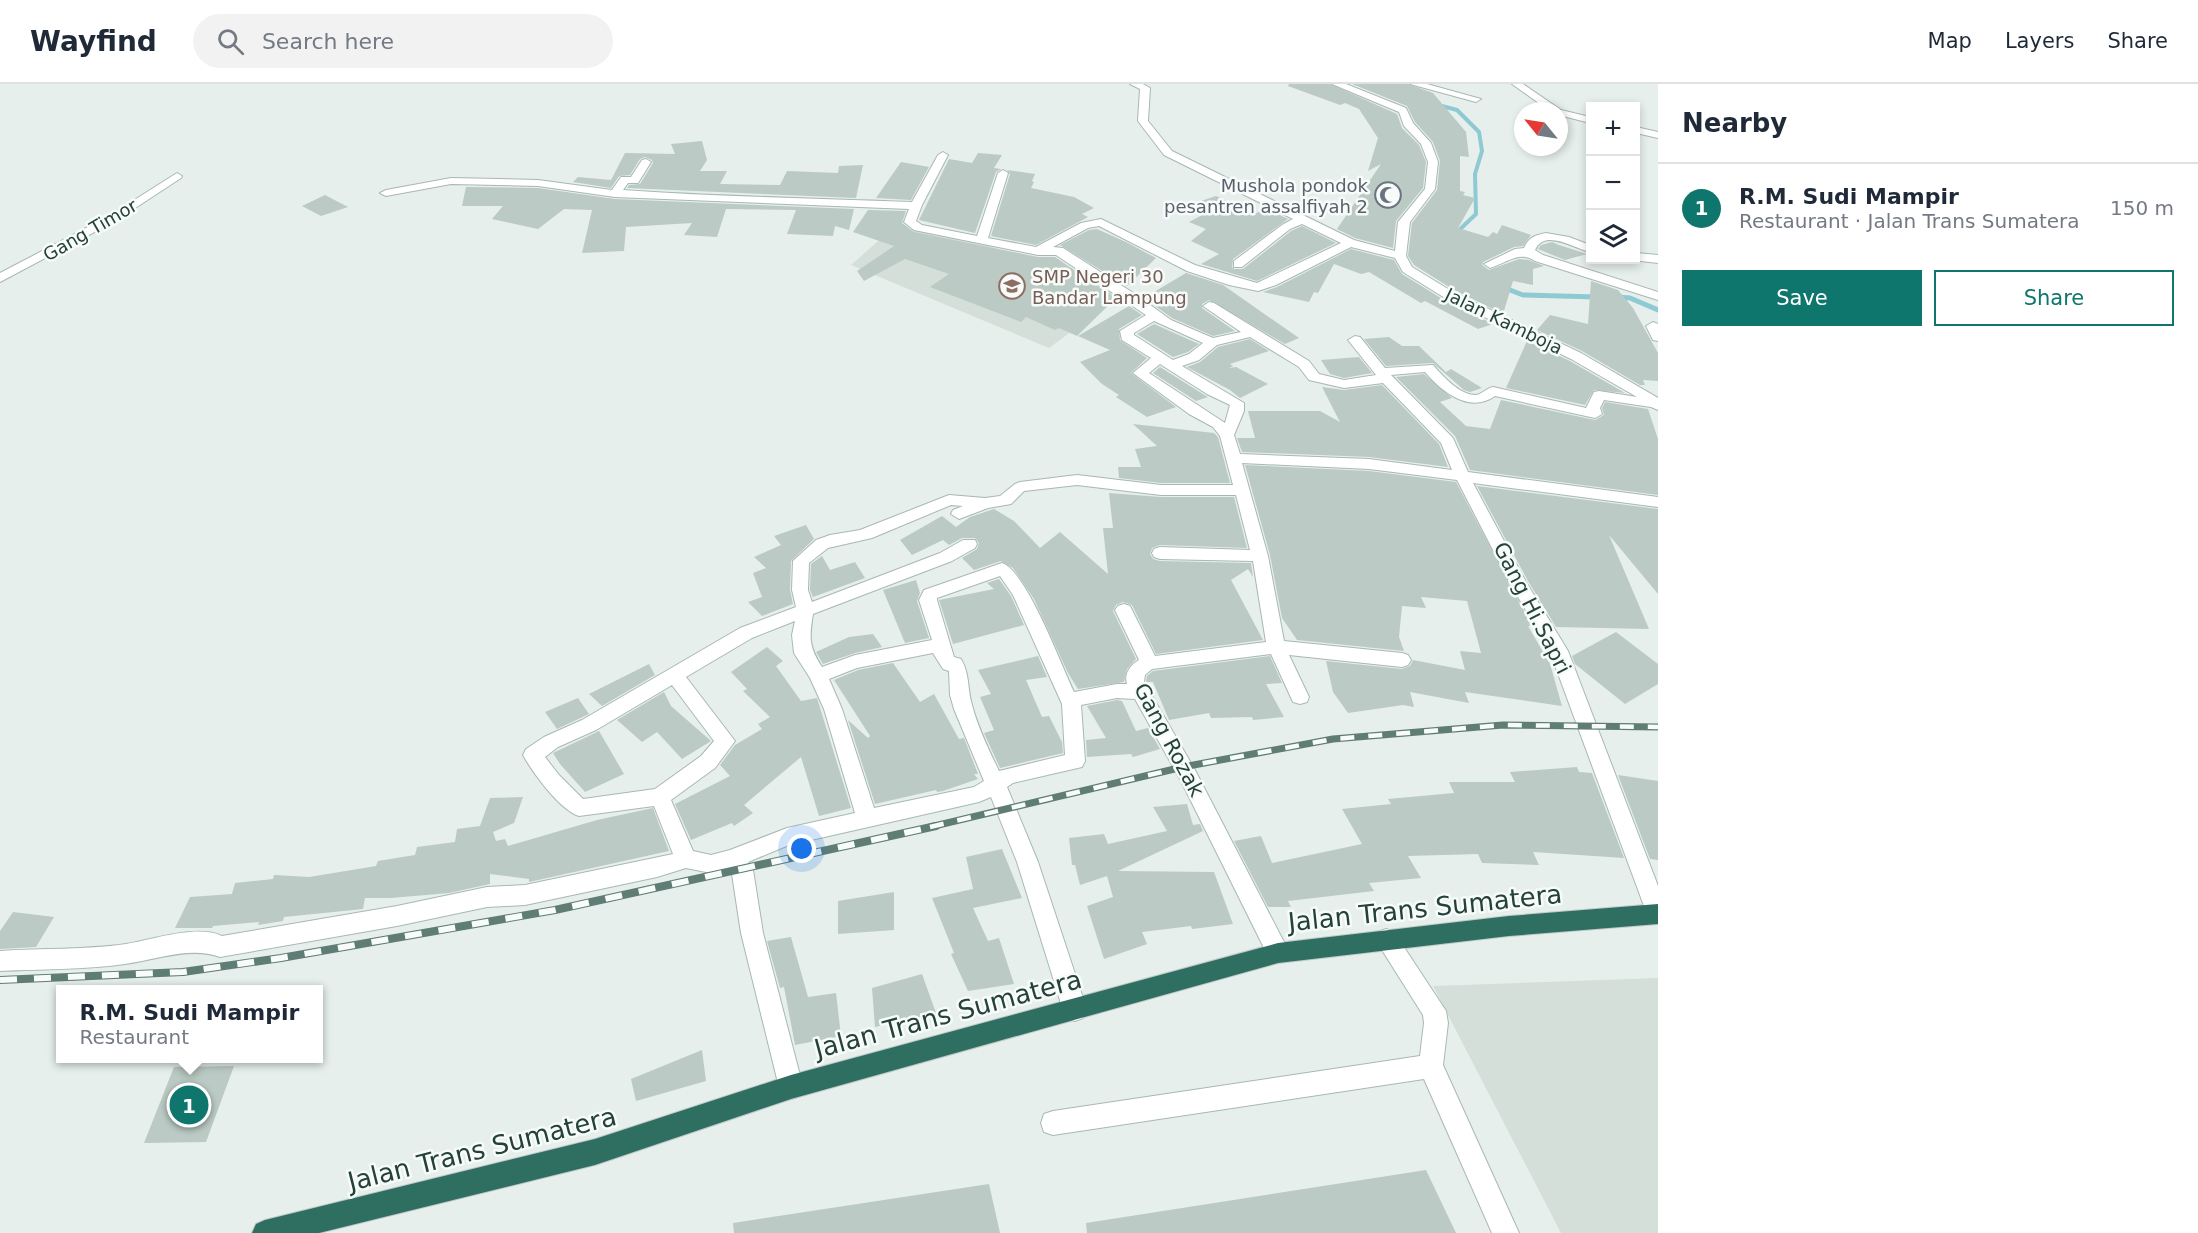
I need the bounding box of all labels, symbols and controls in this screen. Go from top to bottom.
search box [193,14,613,68]
text: Wayfind [30,25,157,58]
icon: search [214,25,247,58]
text: Search here [262,29,394,54]
text: Map [1928,29,1972,53]
text: Layers [2005,29,2074,53]
text: Share [2107,29,2168,53]
north arrow [1514,102,1568,156]
map controls [1586,102,1640,264]
button: + [1586,102,1640,156]
text: Nearby [1682,108,1787,138]
button: − [1586,156,1640,210]
place label: Mushola pondok pesantren assalfiyah 2 [1164,175,1369,217]
mosque icon: Mushola pondok pesantren assalfiyah 2 [1373,180,1403,210]
text: R.M. Sudi Mampir [1739,184,1959,209]
street label: Gang Timor [39,194,141,265]
text: 1 [1695,196,1708,220]
text: 150 m [2110,196,2174,220]
text: Restaurant · Jalan Trans Sumatera [1739,209,2080,233]
button: layers [1586,210,1640,264]
place label: SMP Negeri 30 Bandar Lampung [1032,266,1187,308]
button: Save [1682,270,1922,326]
button: Share [1934,270,2174,326]
school or university icon: SMP Negeri 30 Bandar Lampung [997,271,1027,301]
street label: Jalan Kamboja [1441,283,1566,358]
street label: Gang Hi.Sapri [1488,538,1576,678]
street label: Gang Rozak [1129,679,1209,802]
your location [787,834,816,863]
street label: Jalan Trans Sumatera [1284,879,1564,938]
street label: Jalan Trans Sumatera [809,964,1085,1065]
popup [56,985,323,1063]
text: R.M. Sudi Mampir [80,1000,299,1025]
text: Restaurant [80,1025,189,1049]
pin: 1 [170,1082,208,1128]
street label: Jalan Trans Sumatera [343,1101,619,1197]

